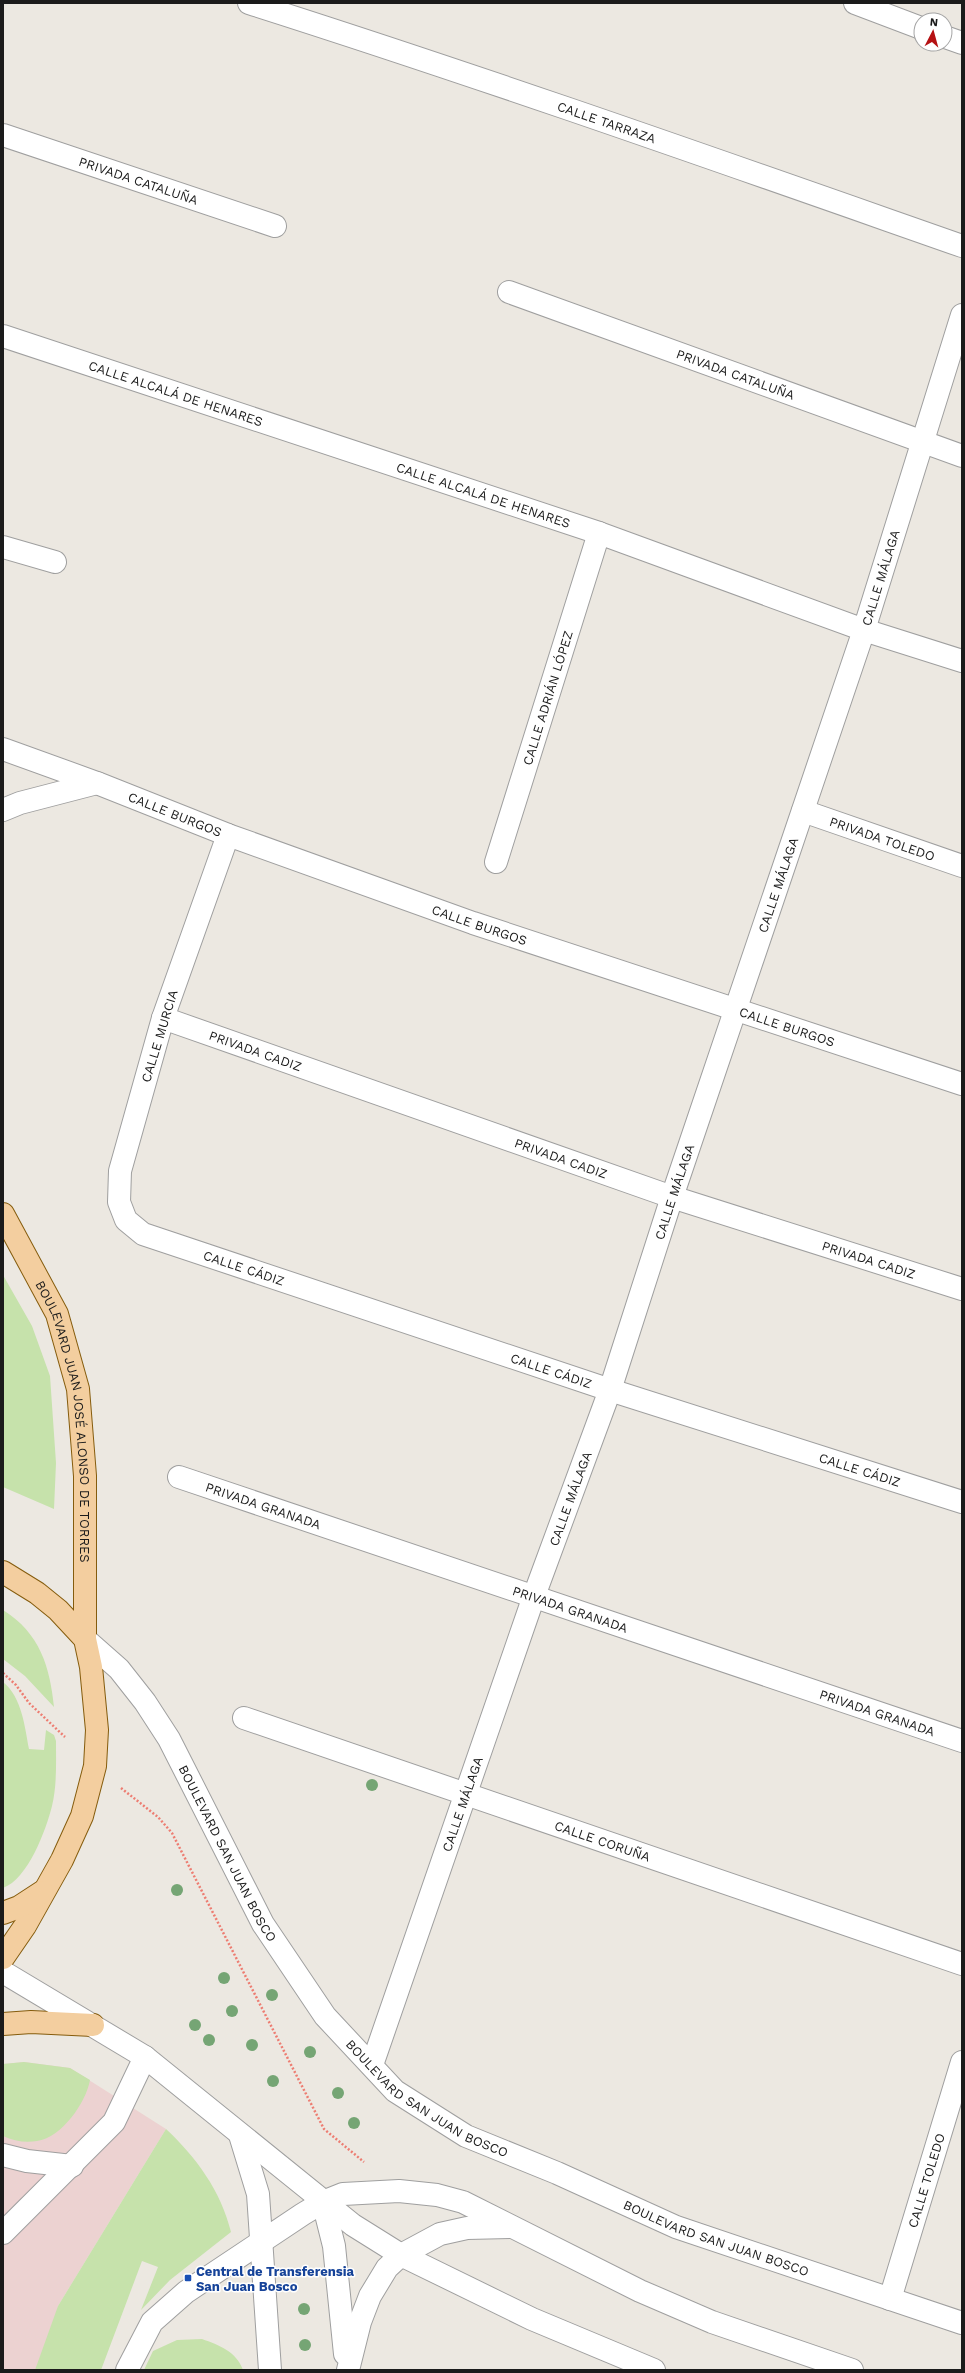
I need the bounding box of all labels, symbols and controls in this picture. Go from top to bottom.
north arrow [913,12,953,52]
text: N [929,16,939,29]
street label: CALLE TARRAZA [555,99,658,147]
street label: PRIVADA CATALUÑA [77,154,200,208]
street label: PRIVADA CATALUÑA [674,346,797,403]
street label: CALLE ALCALÁ DE HENARES [87,358,265,429]
street label: CALLE ALCALÁ DE HENARES [394,460,572,531]
street label: CALLE MÁLAGA [859,528,903,628]
street label: CALLE ADRIÁN LÓPEZ [520,629,576,767]
street label: CALLE BURGOS [126,789,224,840]
street label: PRIVADA TOLEDO [828,814,937,864]
street label: CALLE MÁLAGA [755,835,801,935]
street label: CALLE BURGOS [430,902,529,948]
street label: CALLE MURCIA [138,988,181,1084]
street label: CALLE BURGOS [737,1004,837,1050]
street label: PRIVADA CADIZ [207,1028,304,1074]
street label: PRIVADA CADIZ [513,1135,609,1182]
street label: CALLE MÁLAGA [652,1142,697,1242]
street label: PRIVADA CADIZ [820,1238,917,1282]
street label: CALLE CÁDIZ [201,1248,286,1289]
street label: BOULEVARD JUAN JOSÉ ALONSO DE TORRES [32,1278,92,1563]
street label: CALLE CÁDIZ [509,1350,594,1391]
street label: CALLE MÁLAGA [546,1449,595,1548]
street label: CALLE CÁDIZ [817,1450,902,1490]
street label: PRIVADA GRANADA [204,1480,323,1532]
street label: PRIVADA GRANADA [511,1583,630,1636]
street label: PRIVADA GRANADA [818,1687,937,1739]
street label: CALLE MÁLAGA [439,1754,486,1854]
street label: BOULEVARD SAN JUAN BOSCO [176,1763,280,1945]
street label: CALLE CORUÑA [552,1818,653,1865]
street label: BOULEVARD SAN JUAN BOSCO [343,2037,510,2160]
street label: CALLE TOLEDO [905,2131,948,2230]
street label: BOULEVARD SAN JUAN BOSCO [621,2197,811,2279]
place label: Central de Transferensia San Juan Bosco [196,2264,354,2294]
marker: Central de Transferensia San Juan Bosco [183,2273,193,2283]

